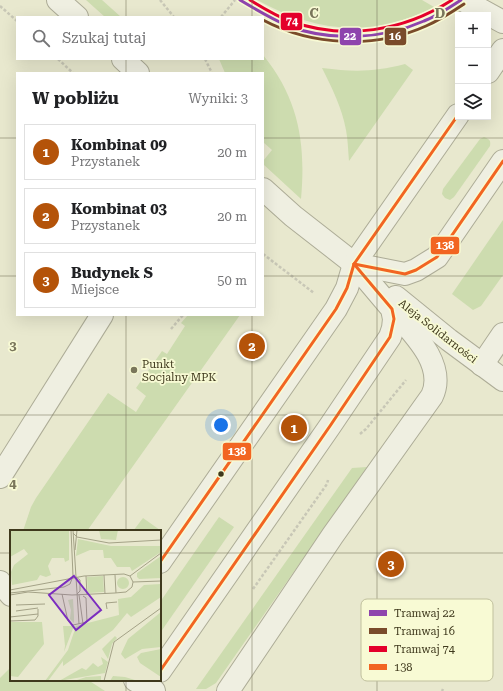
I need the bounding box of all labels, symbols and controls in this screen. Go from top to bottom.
text: C [309,6,319,21]
text: D [435,6,445,21]
line badge: 74 [280,12,303,31]
map controls [455,12,491,120]
button: + [455,12,491,48]
text: 74 [286,15,299,28]
search box [16,16,264,60]
icon: search [30,27,52,49]
line badge: 22 [339,27,362,46]
line badge: 16 [384,27,407,46]
text: Szukaj tutaj [62,29,146,47]
text: 22 [344,30,356,43]
text: 16 [389,30,401,43]
button: − [455,48,491,84]
button: layers [455,84,491,120]
text: W pobliżu [32,88,119,108]
text: Wyniki: 3 [189,91,248,106]
text: Kombinat 09 [71,136,167,154]
text: 1 [42,145,50,160]
text: 20 m [217,145,247,160]
text: Przystanek [71,154,140,169]
text: Kombinat 03 [71,200,167,218]
text: 2 [42,209,50,224]
text: 20 m [217,209,247,224]
text: Przystanek [71,218,140,233]
line badge: 138 [430,236,460,255]
text: 138 [436,239,454,252]
text: Budynek S [71,264,153,282]
text: 3 [42,273,50,288]
text: 50 m [217,273,247,288]
text: Miejsce [71,282,119,297]
street label: Aleja Solidarności [396,297,480,366]
pin: 2 [239,331,265,361]
text: 3 [9,338,17,353]
place label: Punkt Socjalny MPK [142,358,216,384]
marker: Punkt Socjalny MPK [129,365,139,375]
pin: 1 [281,413,307,443]
your location [211,415,231,435]
line badge: 138 [222,442,252,461]
text: 138 [228,445,246,458]
unlabelled marker [216,469,226,479]
text: 4 [9,476,17,491]
inset map [10,530,161,681]
pin: 3 [378,549,404,579]
legend [361,599,493,681]
text: Tramwaj 22 [394,607,455,620]
text: Tramwaj 16 [394,625,455,638]
text: Tramwaj 74 [394,643,456,656]
text: 138 [394,661,412,674]

